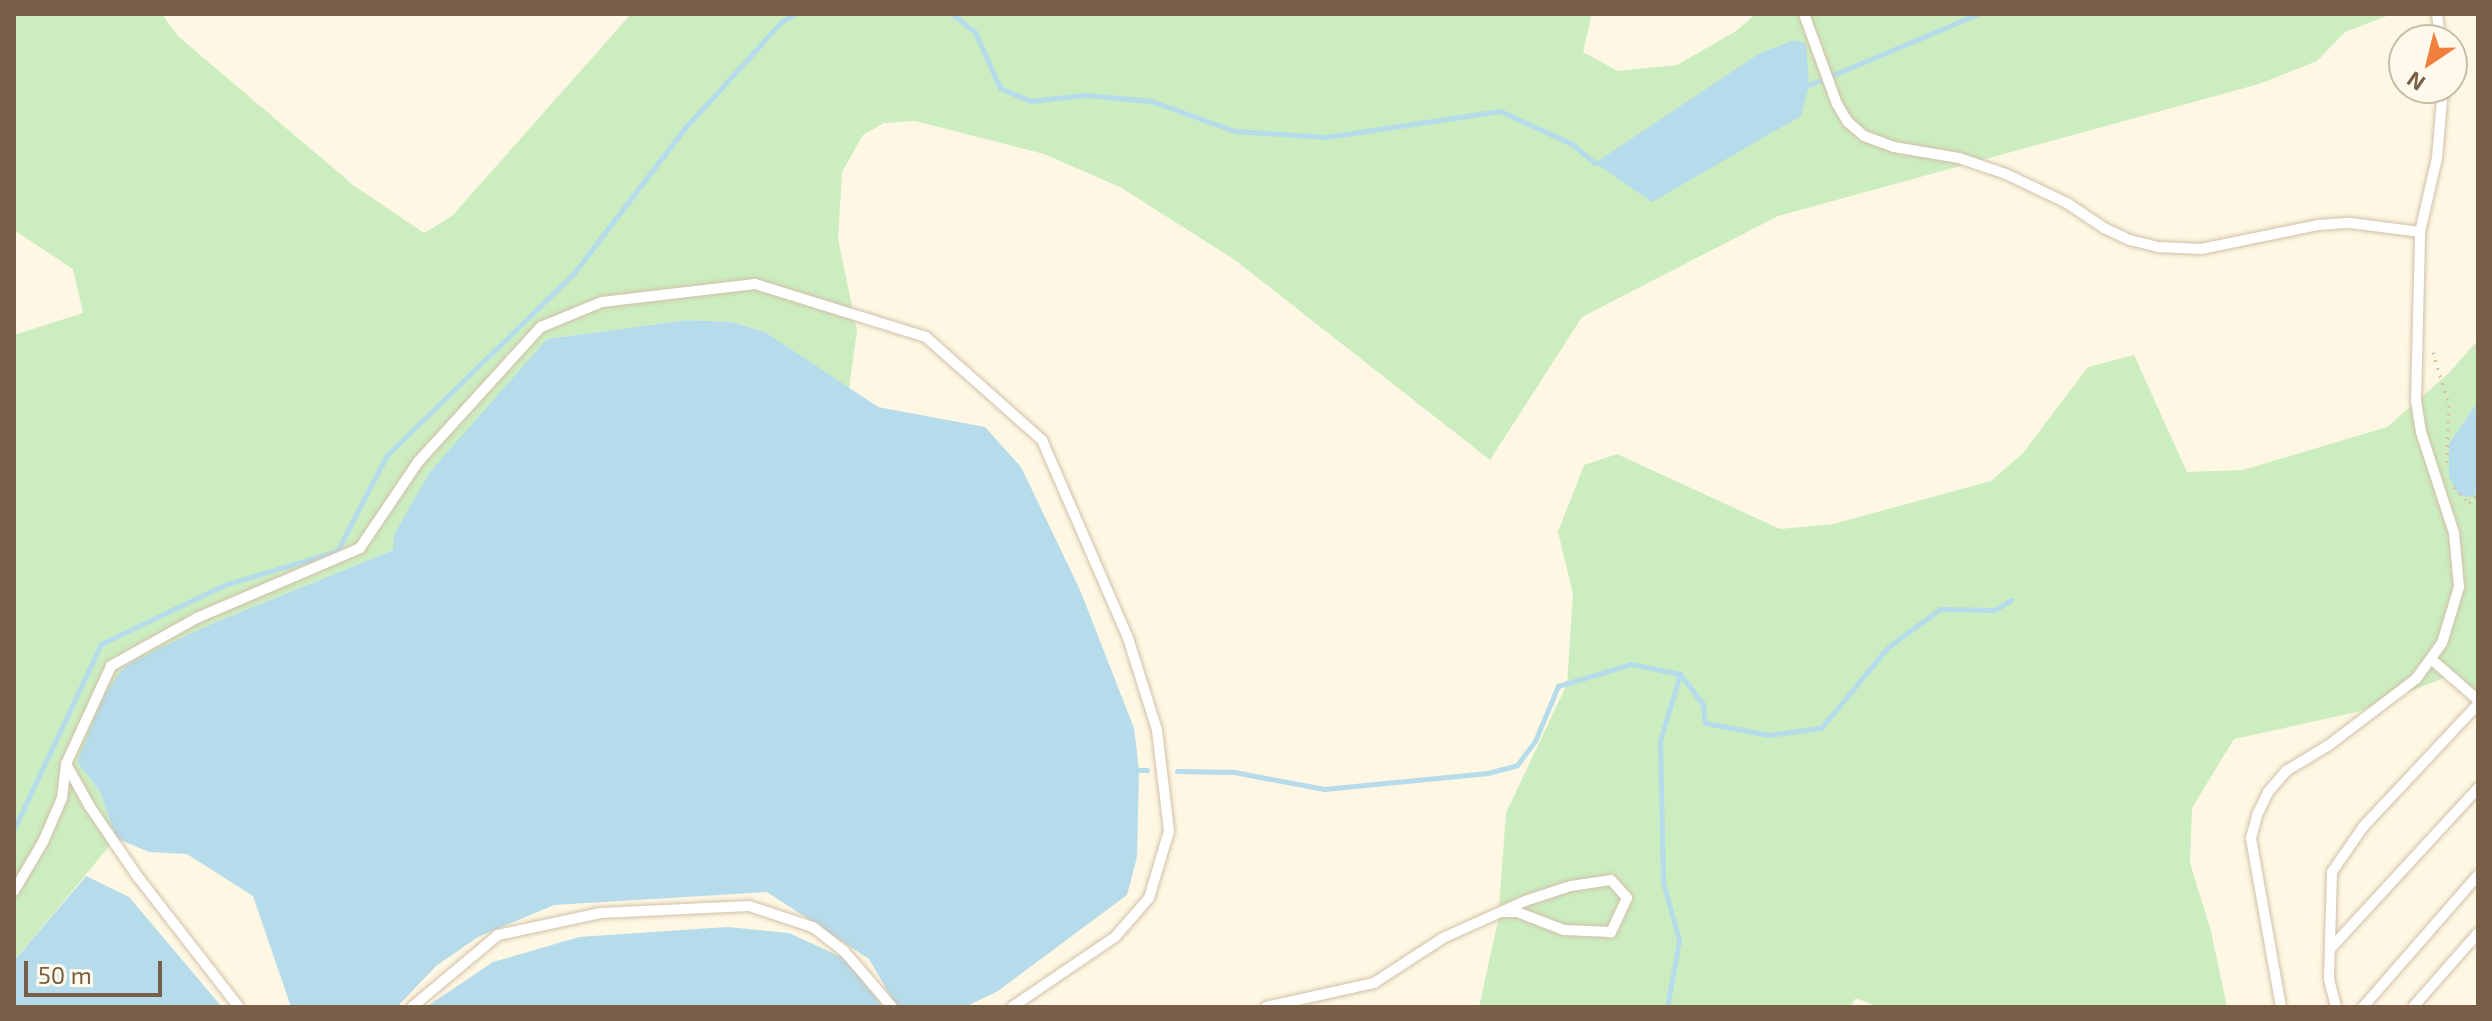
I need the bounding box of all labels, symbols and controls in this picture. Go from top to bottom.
north arrow [2388,24,2468,104]
text: N [2401,67,2429,97]
scale bar [28,945,166,995]
text: 50 m [38,960,92,989]

